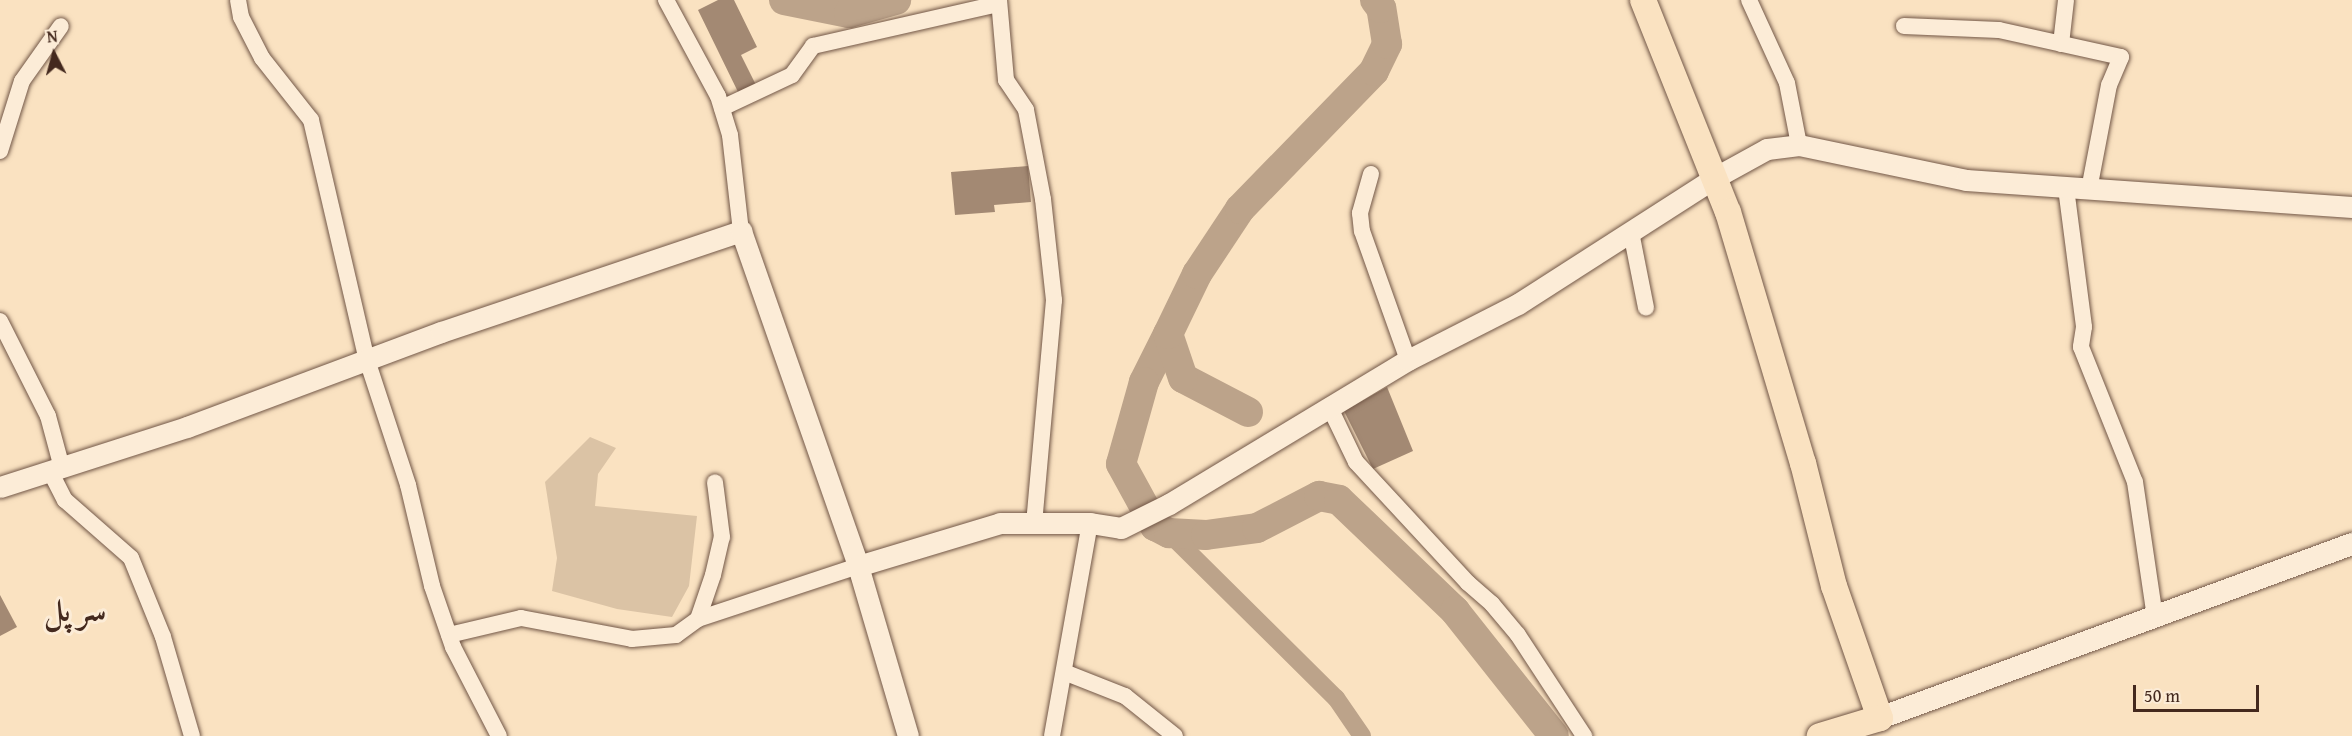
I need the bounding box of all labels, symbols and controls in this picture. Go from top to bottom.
north arrow [24,24,84,84]
text: N [46,24,59,49]
district label: سر پل [44,591,106,629]
scale bar [2136,673,2262,711]
text: 50 m [2144,682,2180,709]

